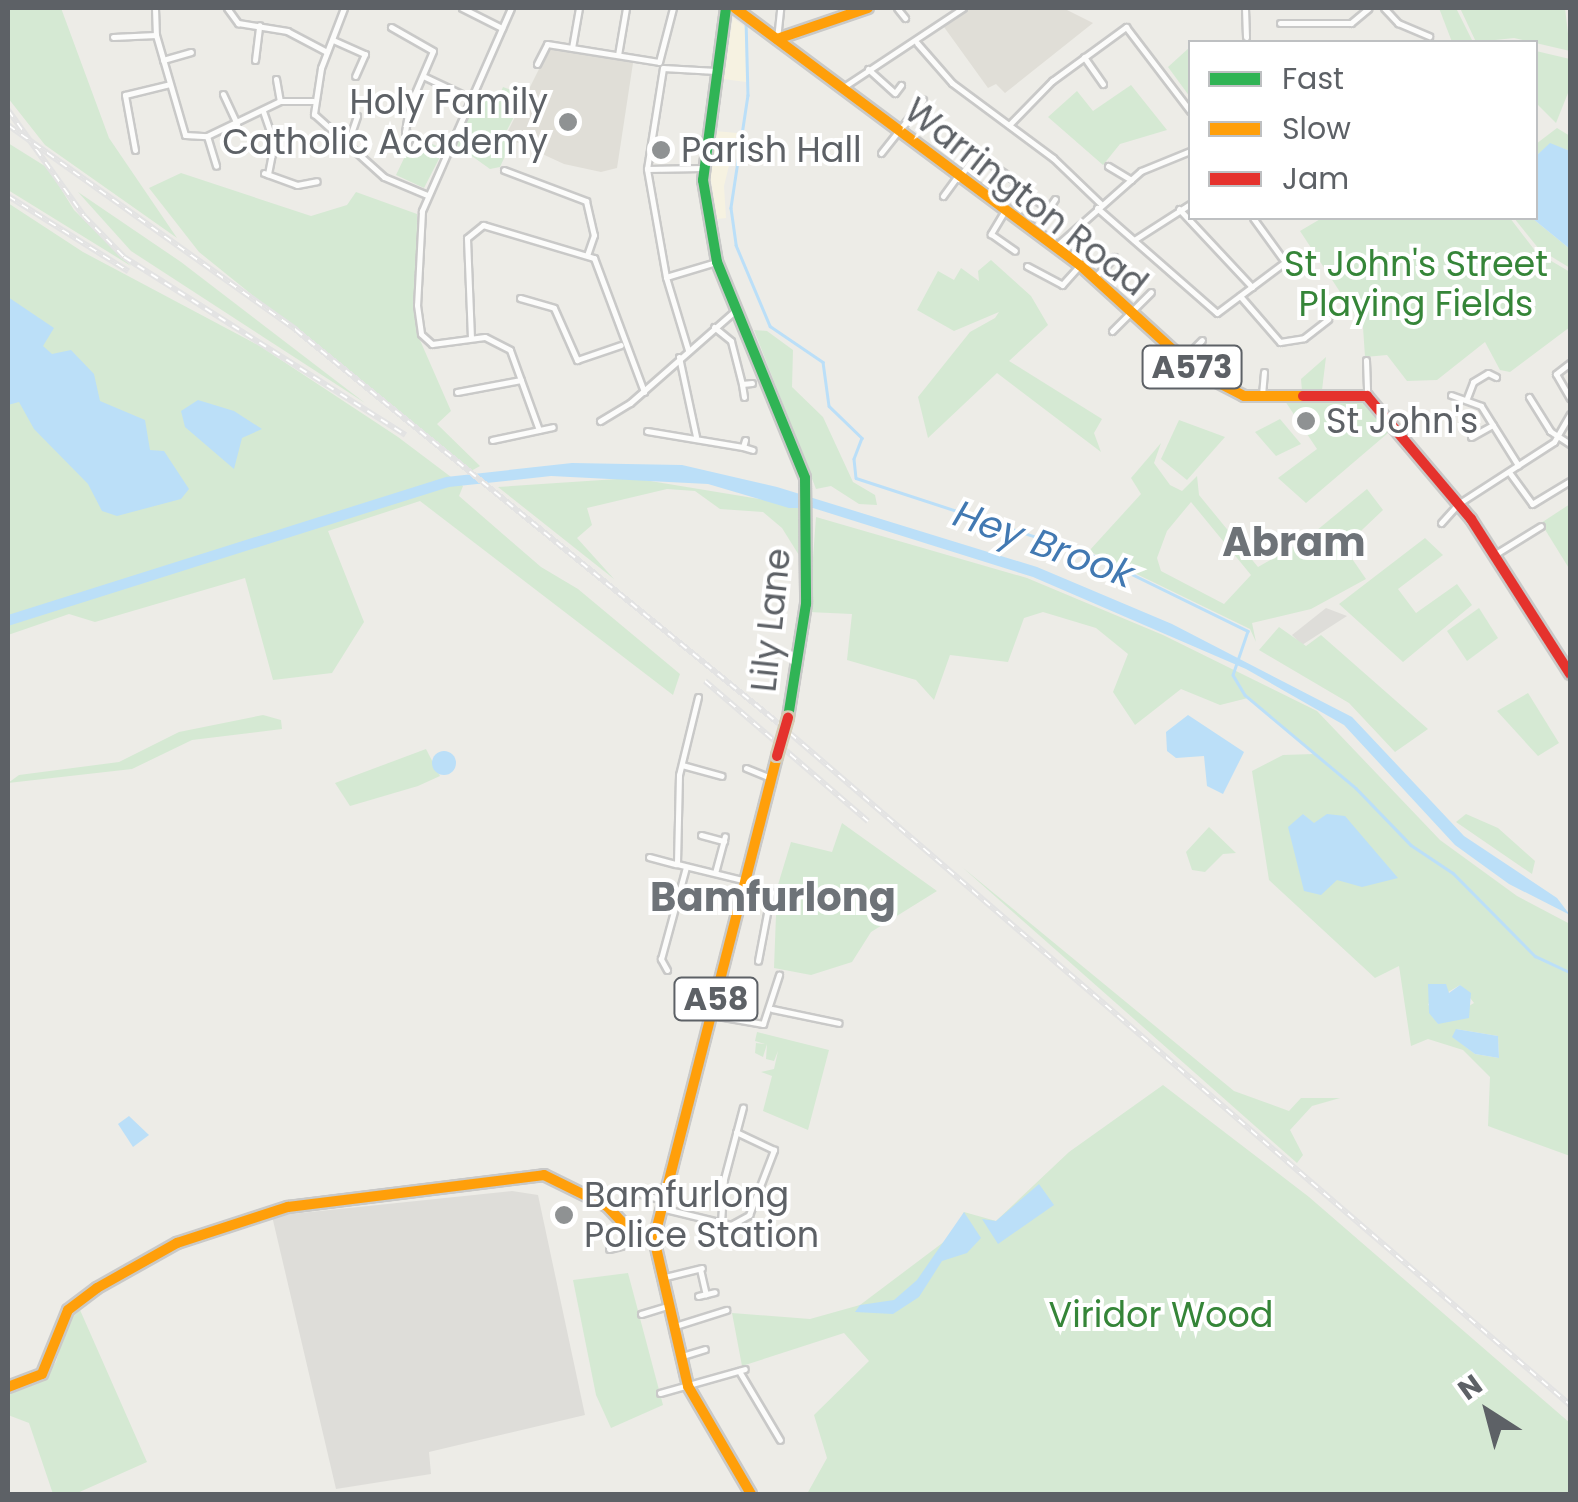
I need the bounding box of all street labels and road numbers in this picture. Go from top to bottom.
street label: Warrington Road [896,89,1156,305]
road number: A573 [1140,340,1244,394]
street label: Lily Lane [743,546,799,694]
road number: A58 [671,972,761,1026]

